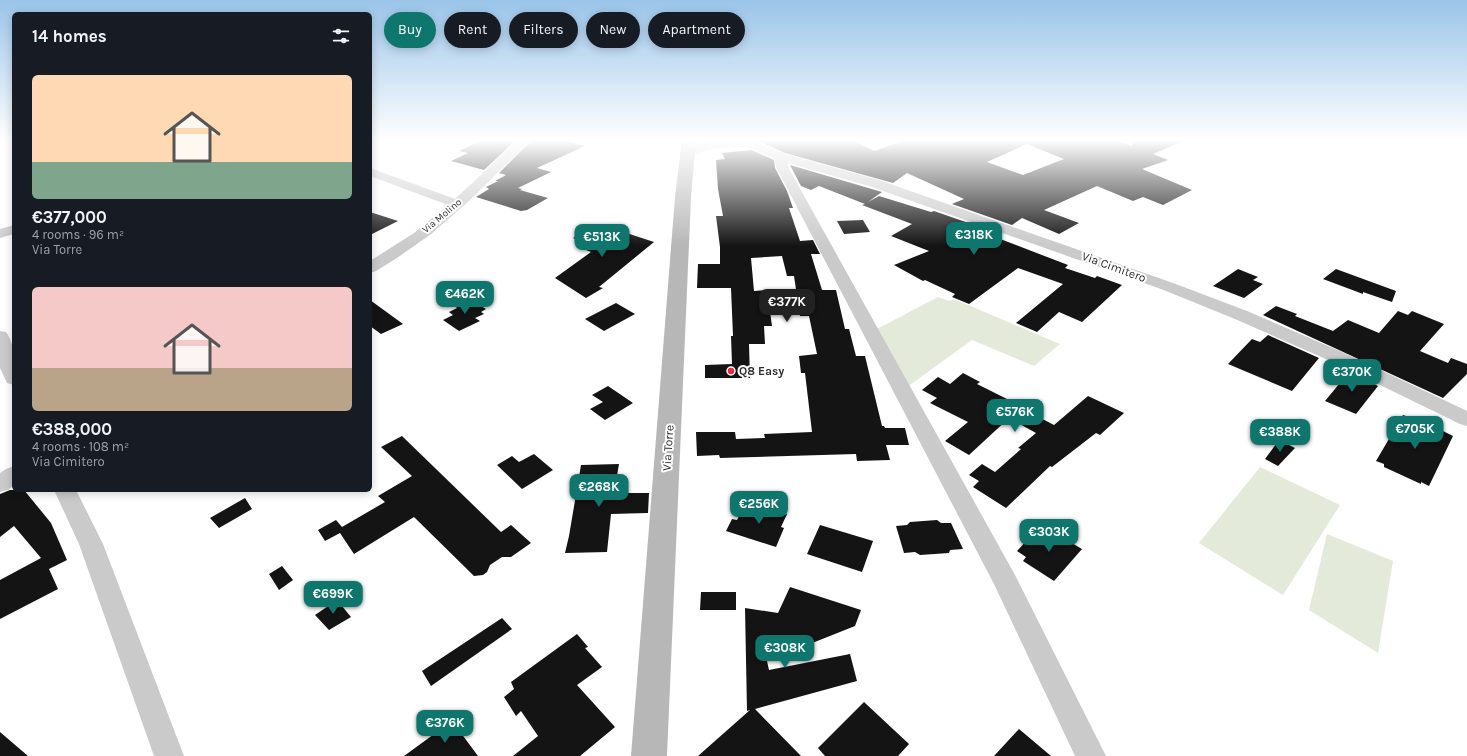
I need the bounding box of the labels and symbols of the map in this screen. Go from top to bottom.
street label: Via Molino [420,196,464,236]
pin: €318K [946,222,1002,256]
pin: €513K [574,224,630,258]
street label: Via Cimitero [1080,249,1148,285]
pin: €462K [437,281,493,315]
pin: €377K [759,289,815,323]
pin: €370K [1324,359,1380,393]
place label: Q8 Easy [739,364,784,378]
marker: Q8 Easy [726,366,736,376]
pin: €576K [987,399,1043,433]
pin: €705K [1387,416,1443,450]
pin: €388K [1252,419,1308,453]
street label: Via Torre [659,424,677,472]
pin: €268K [571,474,627,508]
pin: €256K [731,491,787,525]
pin: €303K [1021,519,1077,553]
pin: €699K [305,581,361,615]
pin: €308K [757,635,813,669]
pin: €376K [417,710,473,744]

